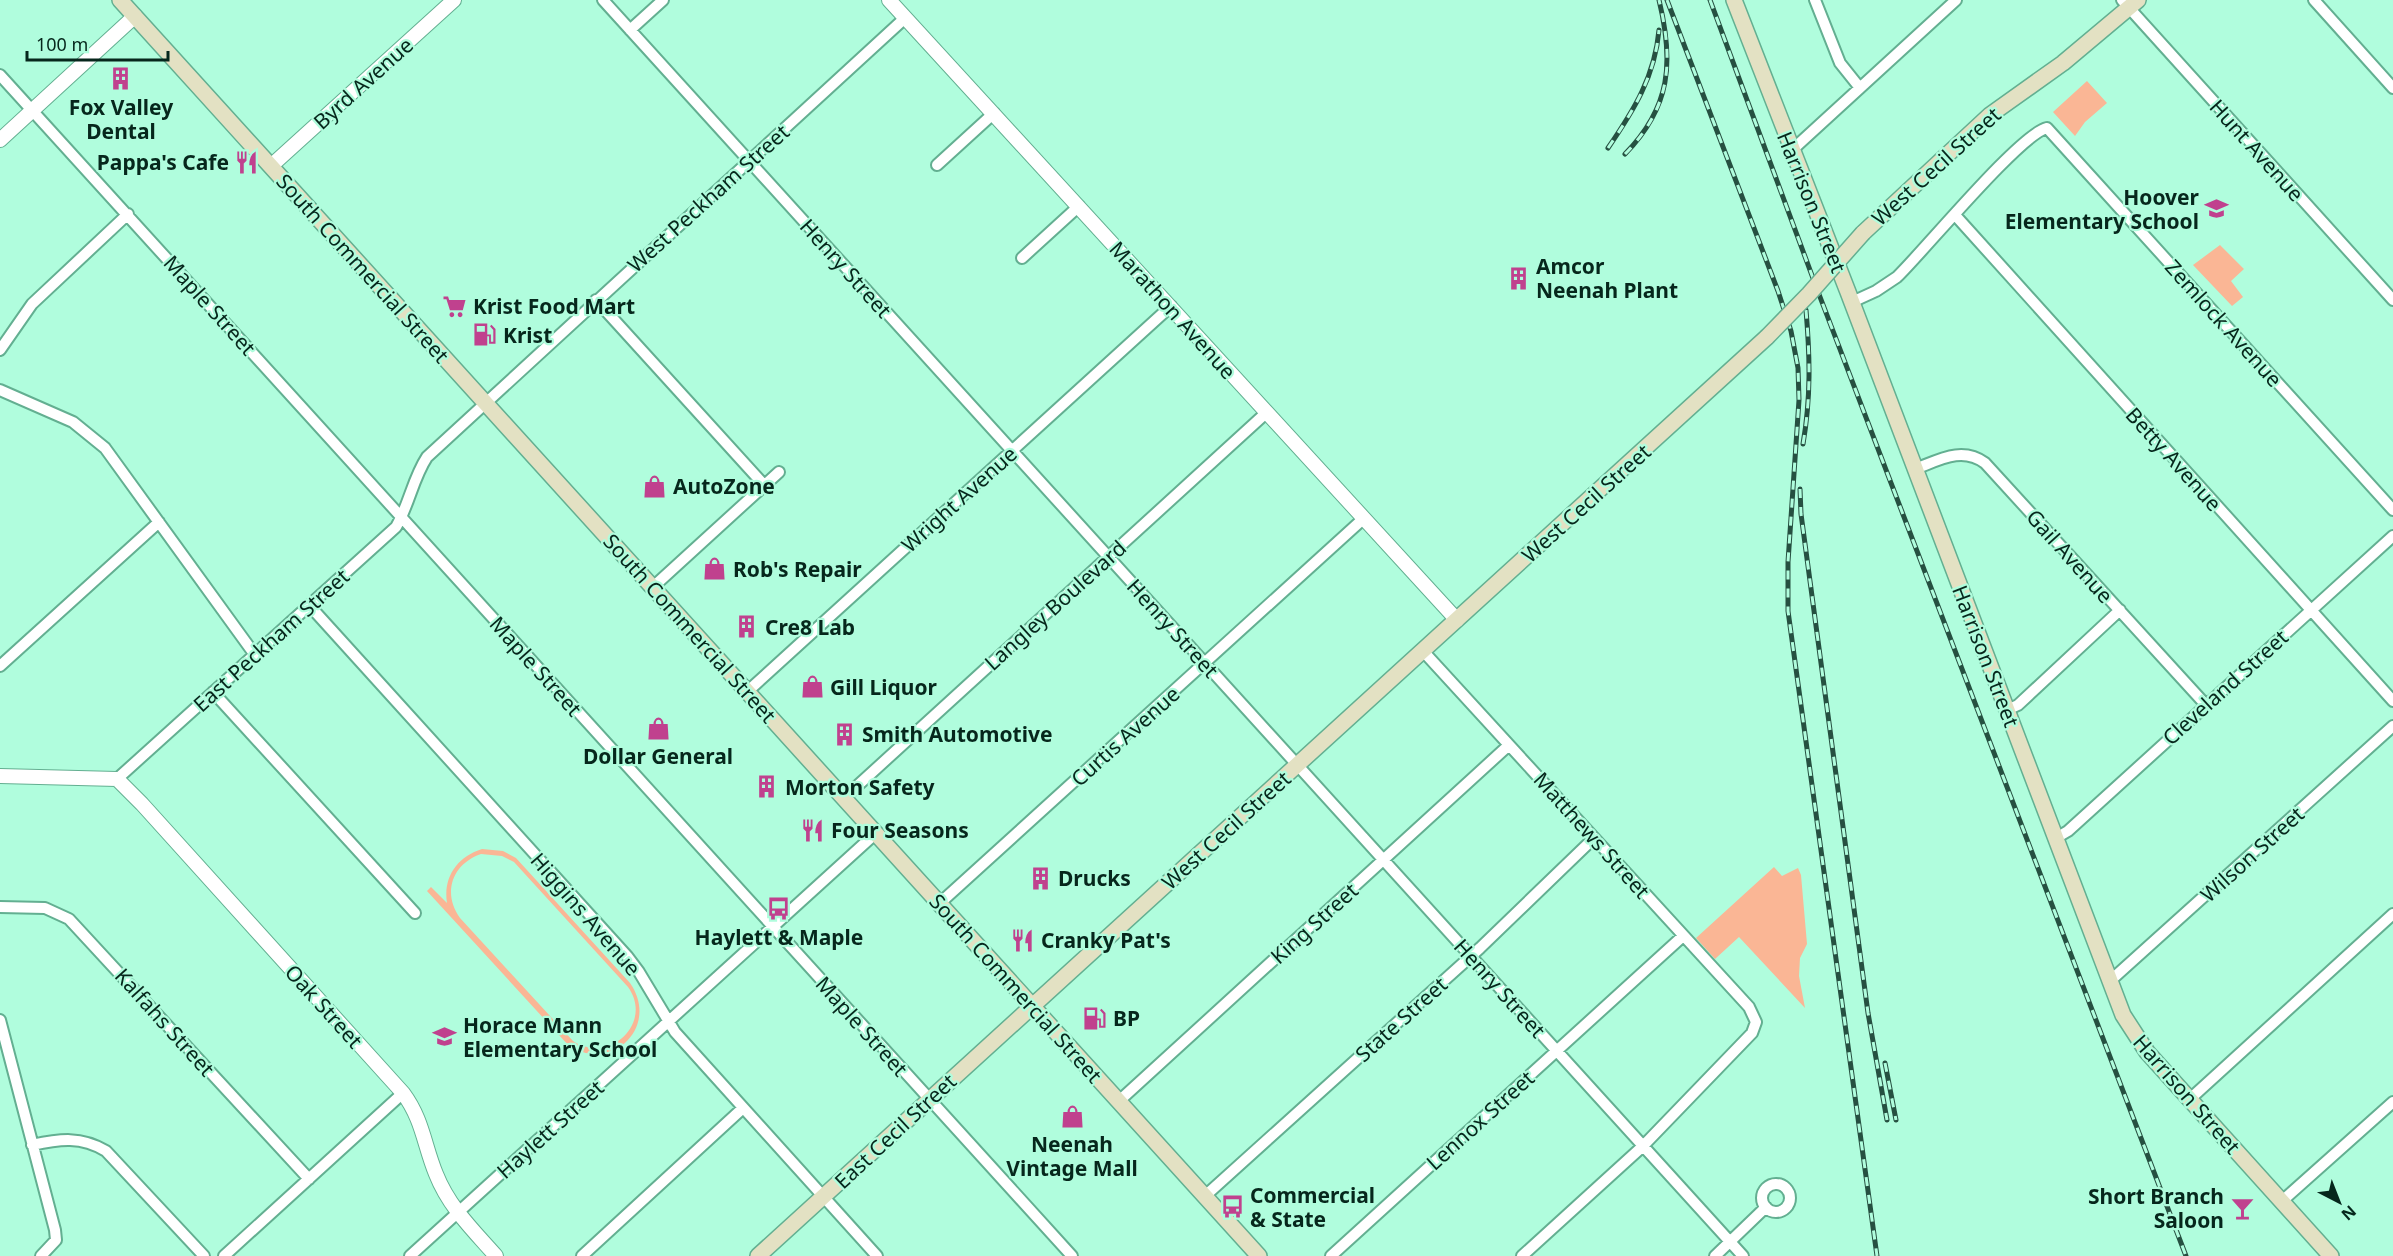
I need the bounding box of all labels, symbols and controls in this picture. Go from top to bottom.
scale bar [27,24,168,62]
street label: Byrd Avenue [307,31,419,135]
text: 100 m [36,32,88,56]
building icon: Fox Valley Dental [108,66,134,92]
place label: Fox Valley Dental [69,93,173,145]
street label: Hunt Avenue [2204,93,2310,207]
street label: West Cecil Street [1866,100,2007,231]
street label: West Peckham Street [621,118,795,278]
street label: Harrison Street [1771,127,1853,277]
place label: Pappa's Cafe [97,148,229,176]
restaurant icon: Pappa's Cafe [234,149,260,175]
street label: South Commercial Street [271,167,456,369]
place label: Hoover Elementary School [2005,183,2200,235]
school or university icon: Hoover Elementary School [2204,196,2230,222]
street label: Henry Street [794,213,898,324]
street label: Marathon Avenue [1104,235,1242,385]
street label: Maple Street [158,249,263,361]
place label: Amcor Neenah Plant [1536,252,1678,304]
street label: Zemlock Avenue [2159,253,2289,393]
building icon: Amcor Neenah Plant [1505,265,1531,291]
place label: Krist Food Mart [473,292,635,320]
supermarket icon: Krist Food Mart [442,293,468,319]
place label: Krist [503,321,552,349]
fuel station icon: Krist [472,322,498,348]
street label: Betty Avenue [2120,401,2228,517]
street label: West Cecil Street [1516,437,1657,568]
street label: Wright Avenue [895,440,1023,558]
place label: AutoZone [673,472,775,500]
shop icon: AutoZone [642,473,668,499]
street label: Gail Avenue [2020,503,2120,609]
street label: South Commercial Street [598,527,783,729]
street label: Langley Boulevard [978,534,1132,676]
place label: Rob's Repair [733,555,862,583]
shop icon: Rob's Repair [702,556,728,582]
street label: East Peckham Street [187,562,355,718]
street label: Henry Street [1121,573,1225,684]
street label: Harrison Street [1946,581,2026,731]
street label: Maple Street [484,610,589,722]
place label: Cre8 Lab [765,613,855,641]
building icon: Cre8 Lab [734,614,760,640]
street label: Cleveland Street [2156,623,2294,751]
place label: Gill Liquor [830,673,938,701]
shop icon: Gill Liquor [799,674,825,700]
street label: Curtis Avenue [1065,680,1185,792]
shop icon: Dollar General [645,715,671,741]
place label: Smith Automotive [862,720,1053,748]
building icon: Smith Automotive [831,721,857,747]
place label: Dollar General [583,742,733,770]
street label: West Cecil Street [1156,764,1297,895]
street label: Matthews Street [1528,766,1657,905]
place label: Morton Safety [785,773,935,801]
building icon: Morton Safety [754,774,780,800]
street label: Wilson Street [2194,800,2310,908]
place label: Four Seasons [831,816,969,844]
restaurant icon: Four Seasons [800,817,826,843]
street label: Higgins Avenue [525,847,647,981]
place label: Drucks [1058,864,1131,892]
building icon: Drucks [1027,865,1053,891]
street label: King Street [1264,876,1364,970]
street label: South Commercial Street [924,887,1109,1089]
bus stop icon: Haylett & Maple [766,896,792,922]
place label: Haylett & Maple [695,923,863,951]
place label: Cranky Pat's [1041,926,1171,954]
restaurant icon: Cranky Pat's [1010,927,1036,953]
street label: Henry Street [1448,933,1552,1044]
street label: Oak Street [279,958,369,1054]
street label: Kalfahs Street [109,962,221,1082]
street label: Maple Street [810,970,915,1082]
street label: State Street [1349,970,1453,1068]
place label: BP [1113,1004,1140,1032]
fuel station icon: BP [1082,1005,1108,1031]
place label: Horace Mann Elementary School [463,1011,657,1063]
school or university icon: Horace Mann Elementary School [432,1024,458,1050]
street label: Harrison Street [2127,1028,2247,1160]
street label: Lennox Street [1420,1064,1540,1176]
street label: East Cecil Street [828,1067,962,1195]
street label: Haylett Street [491,1073,610,1184]
shop icon: Neenah Vintage Mall [1059,1103,1085,1129]
place label: Neenah Vintage Mall [1006,1130,1138,1182]
north arrow [2309,1172,2369,1232]
place label: Commercial & State [1250,1181,1375,1233]
place label: Short Branch Saloon [2088,1182,2224,1234]
bus stop icon: Commercial & State [1219,1194,1245,1220]
bar icon: Short Branch Saloon [2229,1195,2255,1221]
text: N [2337,1201,2361,1226]

